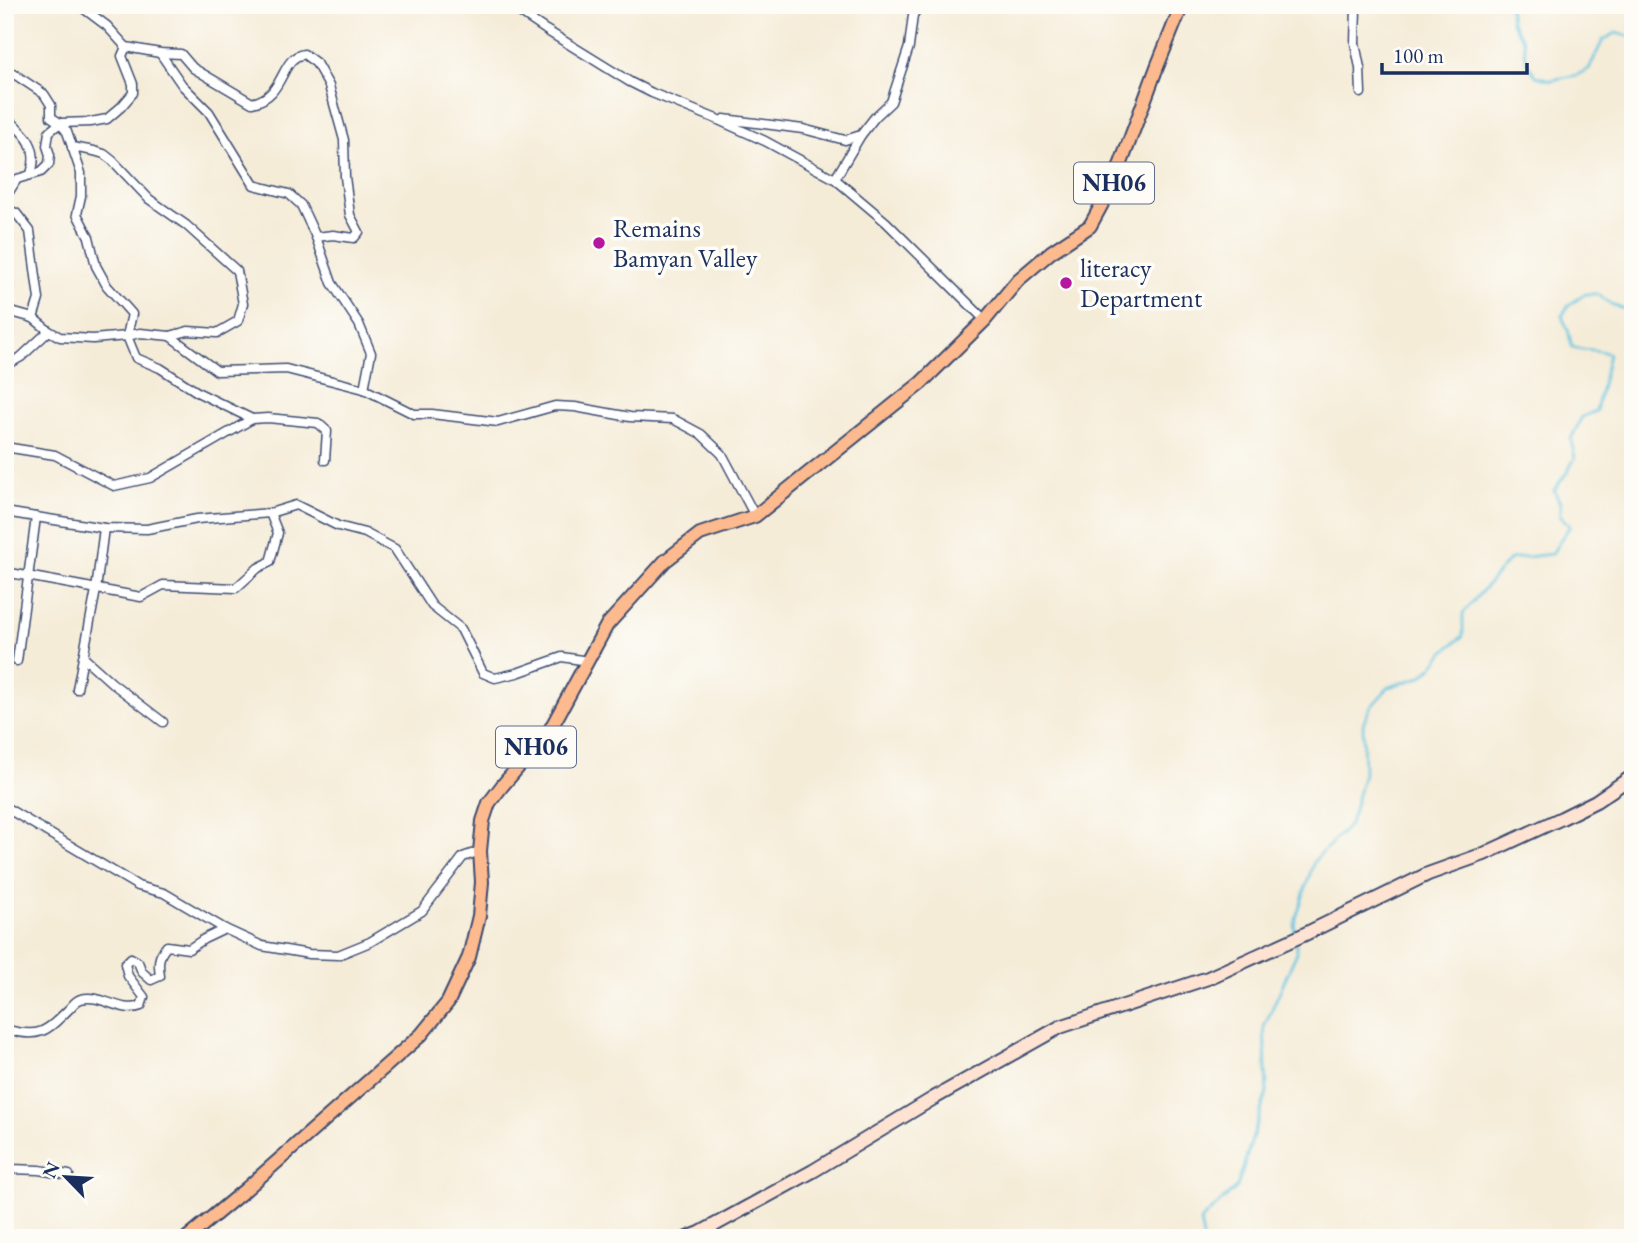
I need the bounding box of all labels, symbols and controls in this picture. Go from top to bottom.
scale bar [1382,32,1528,76]
text: 100 m [1393,42,1444,69]
road number: NH06 [1074,162,1154,204]
place label: Remains Bamyan Valley [613,211,758,275]
marker: Remains Bamyan Valley [591,235,607,251]
place label: literacy Department [1080,251,1202,315]
marker: literacy Department [1058,275,1074,291]
road number: NH06 [496,726,576,768]
north arrow [32,1142,102,1212]
text: N [36,1157,66,1182]

